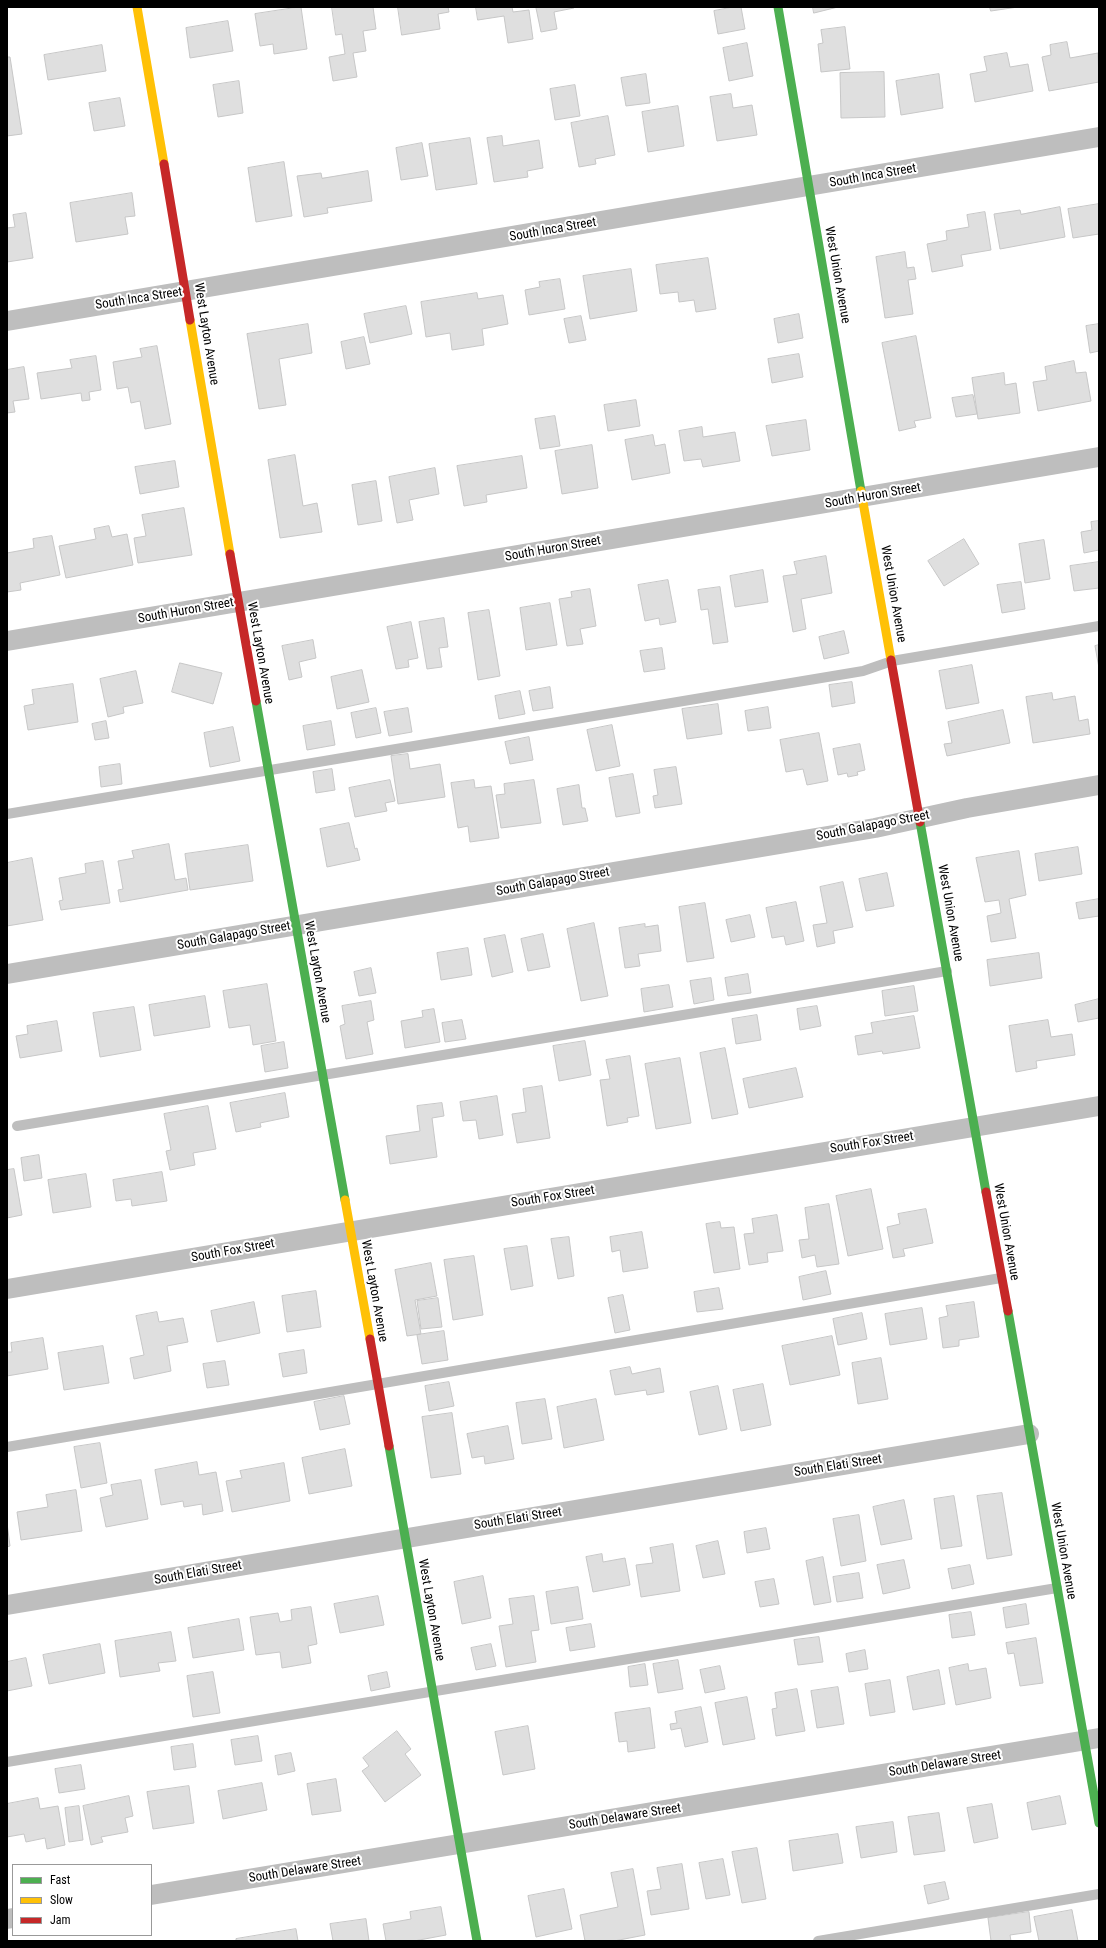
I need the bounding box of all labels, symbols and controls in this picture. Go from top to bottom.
street label: South Inca Street [828,161,918,191]
street label: South Inca Street [508,215,598,245]
street label: West Union Avenue [821,225,853,325]
street label: West Layton Avenue [190,282,222,386]
street label: South Inca Street [94,284,184,314]
street label: South Huron Street [824,480,922,512]
street label: South Huron Street [504,533,602,565]
street label: West Union Avenue [877,544,909,644]
street label: South Huron Street [137,595,235,627]
street label: West Layton Avenue [243,601,277,705]
street label: South Galapago Street [815,807,931,845]
street label: West Union Avenue [934,863,966,963]
street label: South Galapago Street [495,864,611,900]
street label: South Galapago Street [176,918,292,954]
street label: West Layton Avenue [300,920,334,1024]
street label: South Fox Street [829,1129,915,1157]
street label: West Union Avenue [990,1182,1022,1282]
street label: South Fox Street [510,1183,596,1211]
street label: South Fox Street [190,1236,276,1266]
street label: West Layton Avenue [357,1239,391,1343]
street label: South Elati Street [793,1451,883,1481]
street label: West Union Avenue [1047,1501,1079,1601]
street label: South Elati Street [473,1504,563,1534]
street label: South Elati Street [153,1558,243,1588]
street label: West Layton Avenue [414,1558,448,1662]
street label: South Delaware Street [888,1747,1002,1781]
street label: South Delaware Street [568,1800,682,1834]
street label: South Delaware Street [248,1853,362,1887]
legend [12,1864,152,1936]
text: Fast [50,1873,70,1887]
text: Slow [50,1893,73,1907]
text: Jam [50,1913,71,1927]

